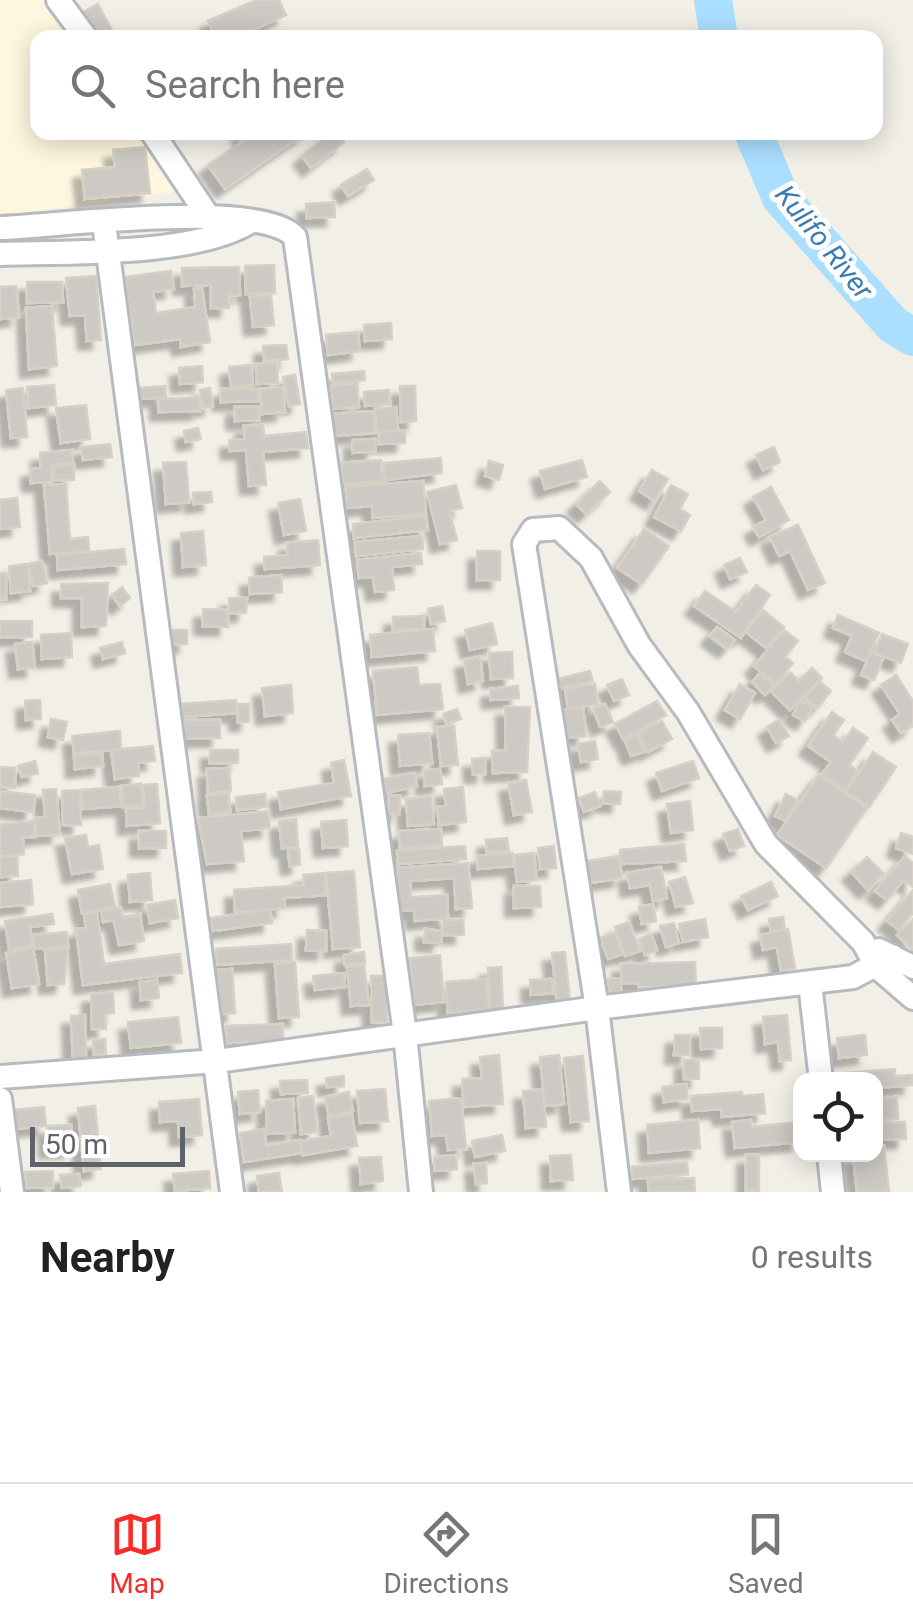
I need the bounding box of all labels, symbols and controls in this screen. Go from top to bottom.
search box [30,30,883,140]
icon: search [65,58,120,113]
text: Search here [145,63,345,107]
water label: Kulifo River [768,179,880,306]
map controls [793,1072,883,1162]
button: locate [793,1072,883,1162]
scale bar [30,1122,185,1166]
text: 50 m [45,1128,108,1161]
text: Nearby [40,1233,175,1282]
text: 0 results [751,1238,873,1276]
tab: Map [109,1507,165,1600]
tab: Directions [383,1507,509,1600]
tab: Saved [728,1507,804,1600]

